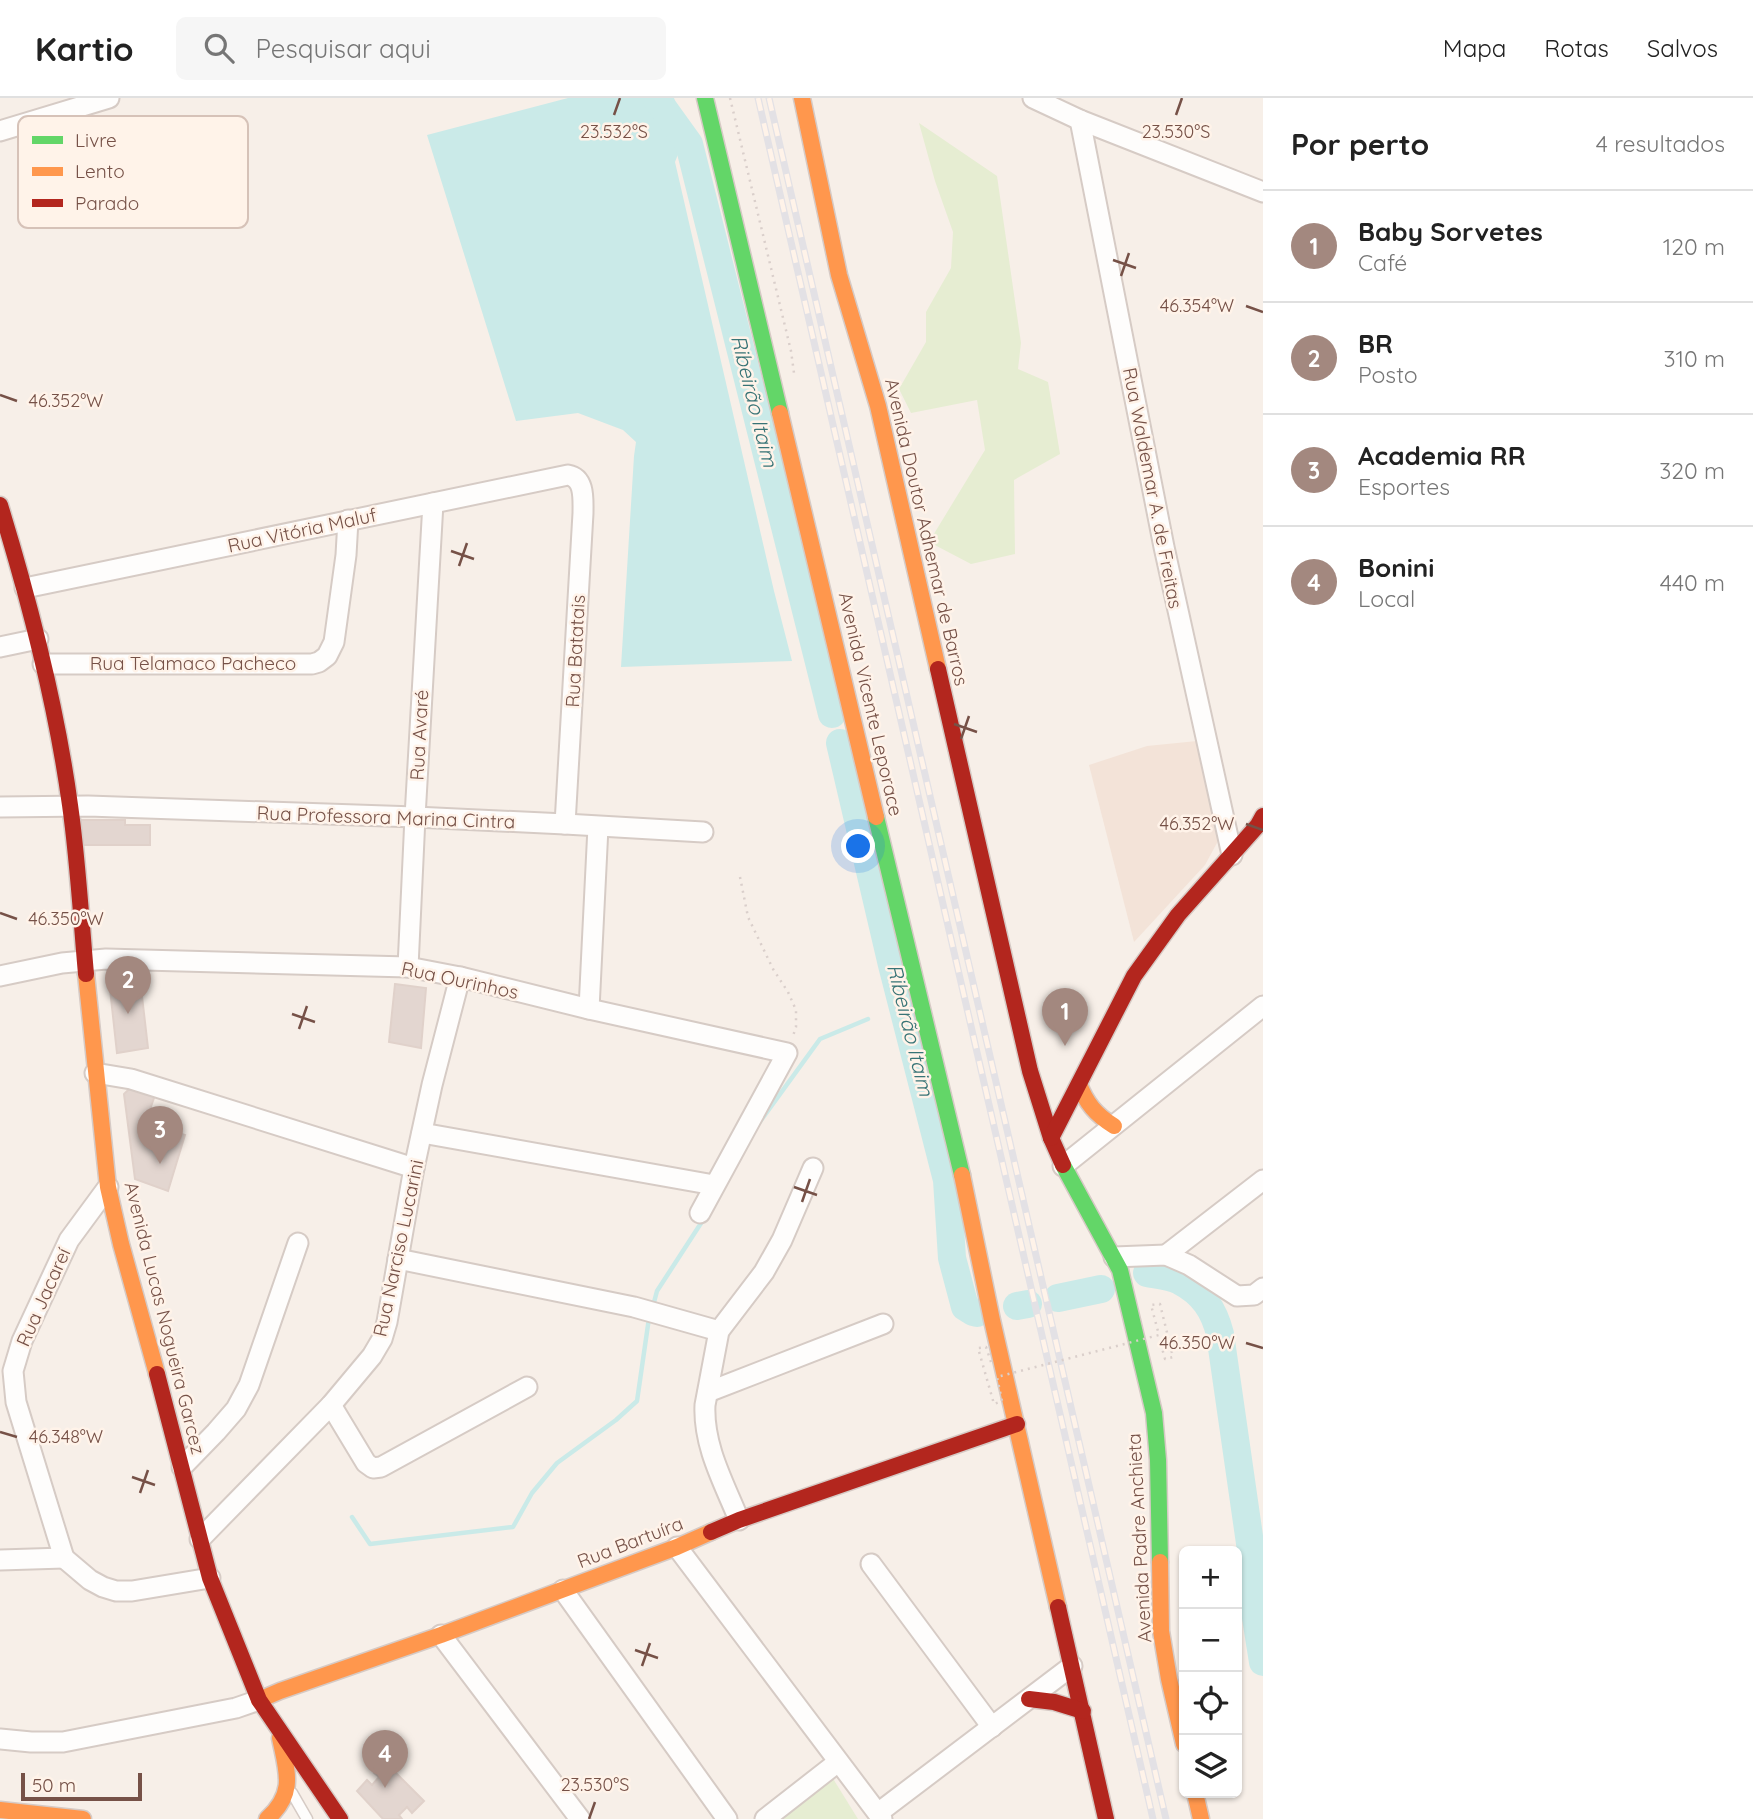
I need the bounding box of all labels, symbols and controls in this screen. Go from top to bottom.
search box [176,17,666,80]
text: Kartio [35,28,134,69]
icon: search [200,29,238,67]
text: Pesquisar aqui [256,32,431,65]
text: Mapa [1443,33,1506,63]
text: Rotas [1544,33,1609,63]
text: Salvos [1647,33,1718,63]
legend [18,116,248,228]
text: 23.532°S [580,120,648,143]
text: 23.530°S [1142,120,1210,143]
text: Por perto [1291,125,1429,163]
text: Livre [75,128,117,152]
text: 4 resultados [1596,129,1725,158]
text: Lento [75,159,125,183]
text: Parado [75,191,139,215]
text: Baby Sorvetes [1358,215,1543,248]
text: 1 [1310,232,1318,261]
text: 120 m [1663,232,1725,261]
text: Café [1358,248,1407,277]
text: 46.354°W [1160,294,1234,317]
text: BR [1358,327,1393,360]
water label: Ribeirão Itaim [726,332,784,470]
text: 2 [1307,344,1321,373]
text: 310 m [1663,344,1725,373]
text: Posto [1358,360,1418,389]
street label: Rua Waldemar A. de Freitas [1118,365,1188,611]
street label: Avenida Doutor Adhemar de Barros [880,376,974,688]
text: 46.352°W [28,389,104,412]
text: Academia RR [1358,439,1526,472]
text: 3 [1308,456,1320,485]
text: 320 m [1659,456,1725,485]
text: Esportes [1358,472,1450,501]
street label: Rua Vitória Maluf [225,502,379,558]
text: Bonini [1358,551,1435,584]
text: 4 [1307,568,1321,597]
text: 440 m [1660,568,1725,597]
text: Local [1358,584,1415,613]
street label: Avenida Vicente Leporace [834,590,908,818]
street label: Rua Batatais [560,594,590,708]
street label: Rua Telamaco Pacheco [90,651,296,675]
street label: Rua Avaré [405,689,433,781]
street label: Rua Professora Marina Cintra [256,800,516,834]
text: 46.352°W [1159,812,1235,835]
your location [841,829,875,863]
text: 46.350°W [28,907,104,930]
pin: 2 [105,956,151,1014]
street label: Rua Ourinhos [399,956,521,1004]
water label: Ribeirão Itaim [882,961,940,1099]
pin: 1 [1042,988,1088,1046]
pin: 3 [137,1106,183,1164]
street label: Rua Narciso Lucarini [367,1157,429,1339]
street label: Avenida Lucas Nogueira Garcez [119,1179,211,1457]
street label: Rua Jacareí [11,1243,76,1350]
text: 46.350°W [1159,1331,1235,1354]
text: 46.348°W [29,1425,103,1448]
street label: Avenida Padre Anchieta [1122,1433,1156,1643]
street label: Rua Bartuíra [574,1511,686,1573]
map controls [1179,1546,1242,1798]
button: + [1179,1546,1242,1609]
button: − [1179,1609,1242,1672]
button: locate [1179,1672,1242,1735]
pin: 4 [362,1730,408,1788]
button: layers [1179,1735,1242,1798]
scale bar [21,1770,142,1802]
text: 50 m [32,1773,76,1797]
text: 23.530°S [561,1773,629,1796]

